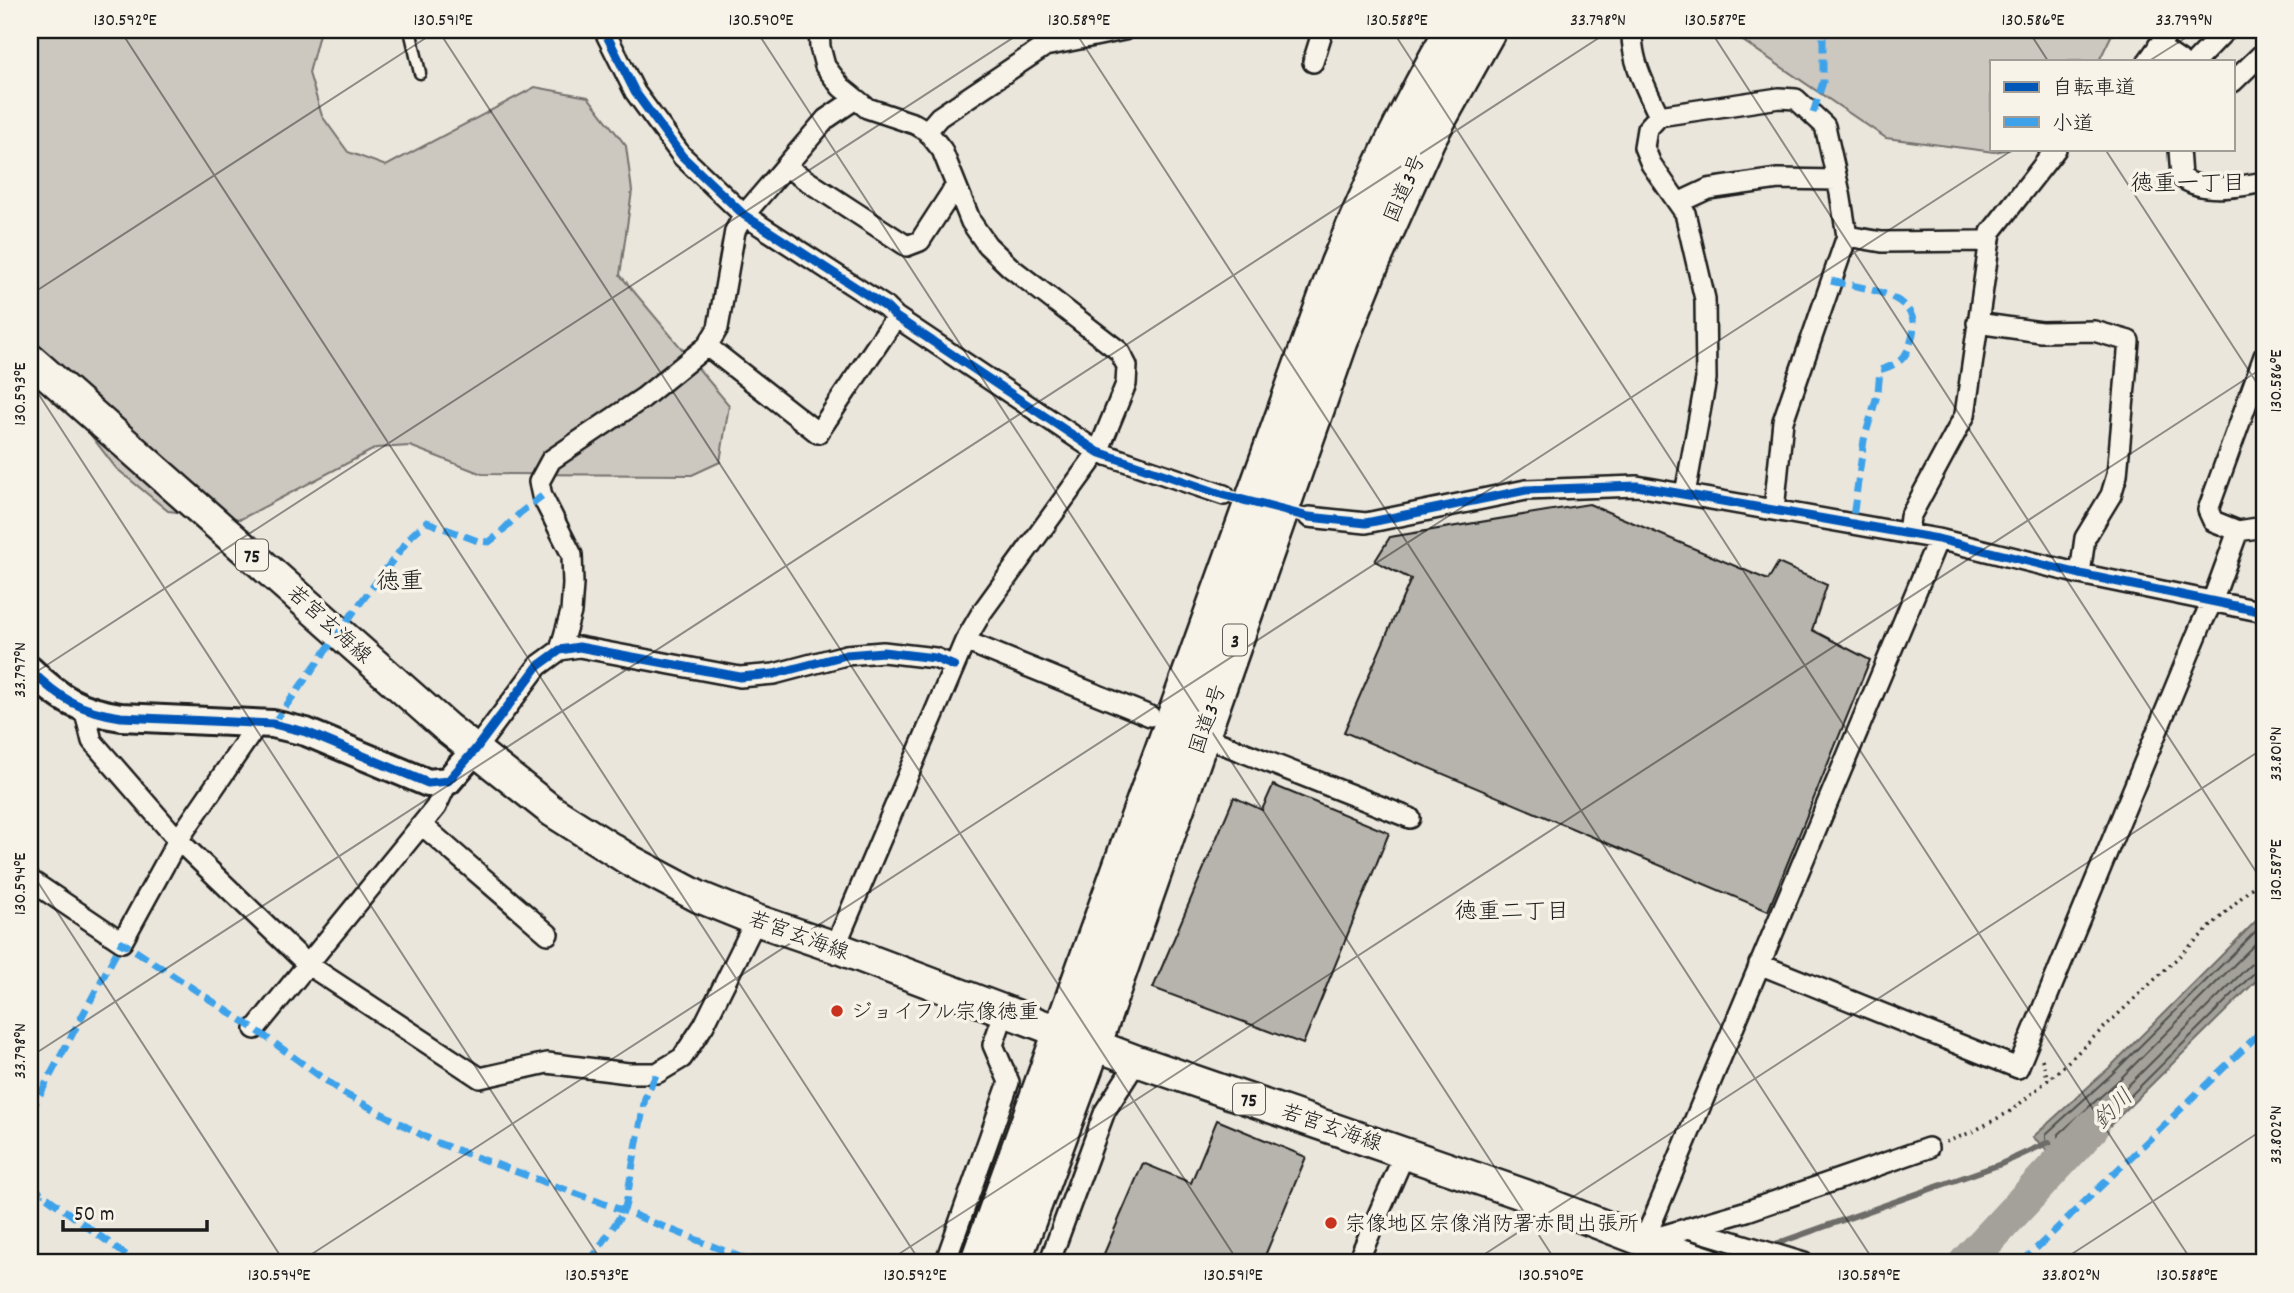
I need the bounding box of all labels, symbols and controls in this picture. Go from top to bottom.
text: 130.592°E [93,9,157,34]
text: 130.591°E [413,9,473,34]
text: 130.590°E [728,9,794,34]
text: 130.589°E [1048,9,1110,34]
text: 130.588°E [1366,9,1428,34]
text: 33.798°N [1570,9,1626,34]
text: 130.587°E [1684,9,1746,34]
text: 130.586°E [2001,9,2065,34]
text: 33.799°N [2155,9,2213,34]
legend [1990,60,2234,150]
text: 自転車道 [2052,75,2136,105]
text: 小道 [2052,111,2094,141]
street label: 国道3号 [1378,150,1435,228]
district label: 徳重一丁目 [2131,169,2246,202]
text: 130.586°E [2265,349,2290,413]
text: 130.593°E [9,362,34,426]
road number: 75 [236,540,268,570]
district label: 徳重 [376,566,424,600]
street label: 若宮玄海線 [279,580,377,673]
road number: 3 [1223,624,1247,656]
text: 33.797°N [9,642,34,698]
street label: 国道3号 [1184,681,1236,759]
text: 33.801°N [2265,727,2290,781]
text: 130.587°E [2265,839,2290,901]
text: 130.594°E [9,853,34,915]
district label: 徳重二丁目 [1455,897,1570,930]
street label: 若宮玄海線 [744,906,852,970]
place label: ジョイフル宗像徳重 [851,999,1039,1029]
marker: ジョイフル宗像徳重 [829,1003,845,1019]
text: 33.798°N [9,1023,34,1079]
water label: 釣川 [2087,1083,2142,1138]
road number: 75 [1233,1084,1265,1114]
street label: 若宮玄海線 [1277,1099,1386,1161]
text: 33.802°N [2265,1106,2290,1164]
scale bar [63,1188,206,1232]
text: 50 m [74,1201,114,1231]
place label: 宗像地区宗像消防署赤間出張所 [1345,1211,1639,1241]
marker: 宗像地区宗像消防署赤間出張所 [1323,1215,1339,1231]
text: 130.594°E [248,1264,310,1289]
text: 130.593°E [565,1264,629,1289]
text: 130.592°E [883,1264,947,1289]
text: 130.591°E [1203,1264,1263,1289]
text: 130.590°E [1518,1264,1584,1289]
text: 130.589°E [1838,1264,1900,1289]
text: 33.802°N [2042,1264,2100,1289]
text: 130.588°E [2156,1264,2218,1289]

